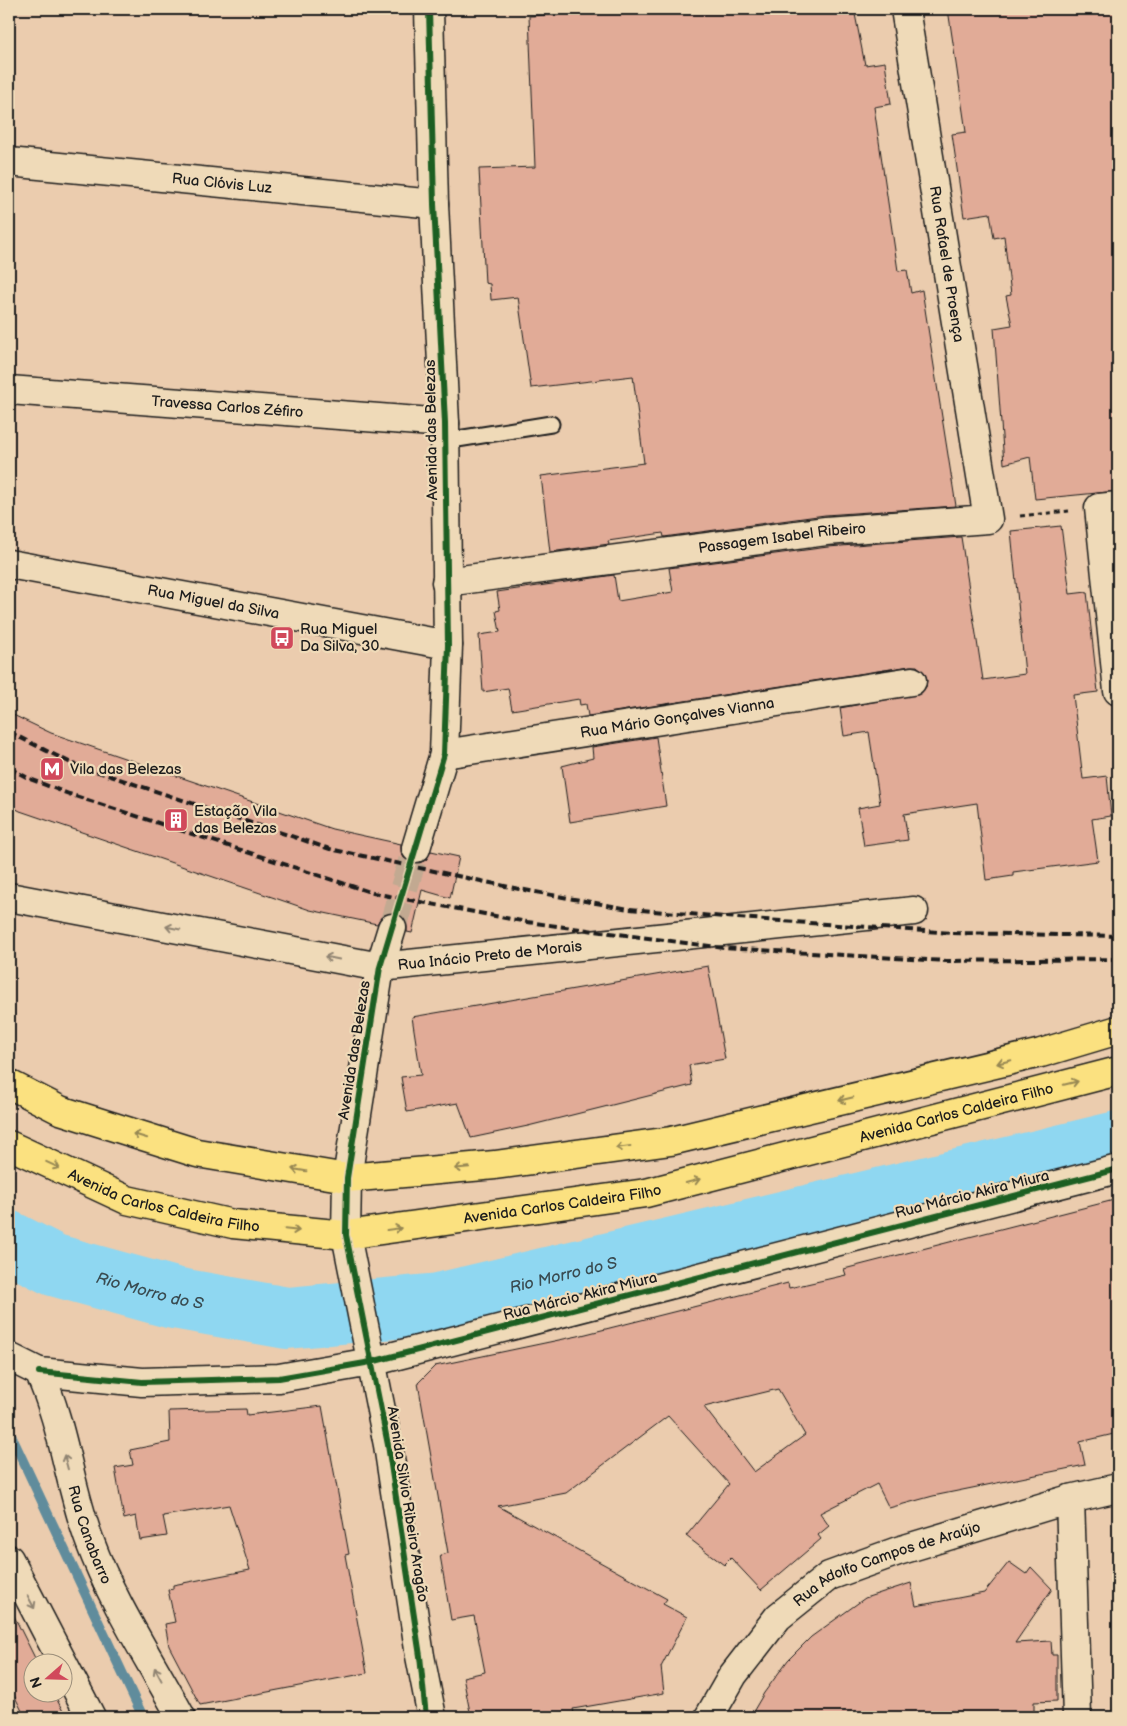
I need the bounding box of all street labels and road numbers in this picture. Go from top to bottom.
street label: Rua Clóvis Luz [171,169,274,198]
street label: Rua Rafael de Proença [925,185,968,344]
street label: Avenida das Belezas [421,359,442,500]
street label: Travessa Carlos Zéfiro [151,392,304,422]
street label: Passagem Isabel Ribeiro [697,519,867,558]
street label: Rua Miguel da Silva [146,581,281,624]
street label: Rua Mário Gonçalves Vianna [579,694,776,743]
street label: Rua Inácio Preto de Morais [397,937,584,975]
street label: Avenida das Belezas [334,979,375,1121]
street label: Avenida Carlos Caldeira Filho [858,1079,1056,1147]
street label: Avenida Carlos Caldeira Filho [65,1165,261,1237]
street label: Rua Márcio Akira Miura [893,1166,1051,1223]
street label: Avenida Carlos Caldeira Filho [462,1180,663,1228]
street label: Rua Márcio Akira Miura [501,1268,659,1325]
street label: Avenida Silvio Ribeiro Aragão [383,1405,432,1603]
street label: Rua Canabarro [63,1483,116,1587]
street label: Rua Adolfo Campos de Araújo [789,1518,983,1611]

